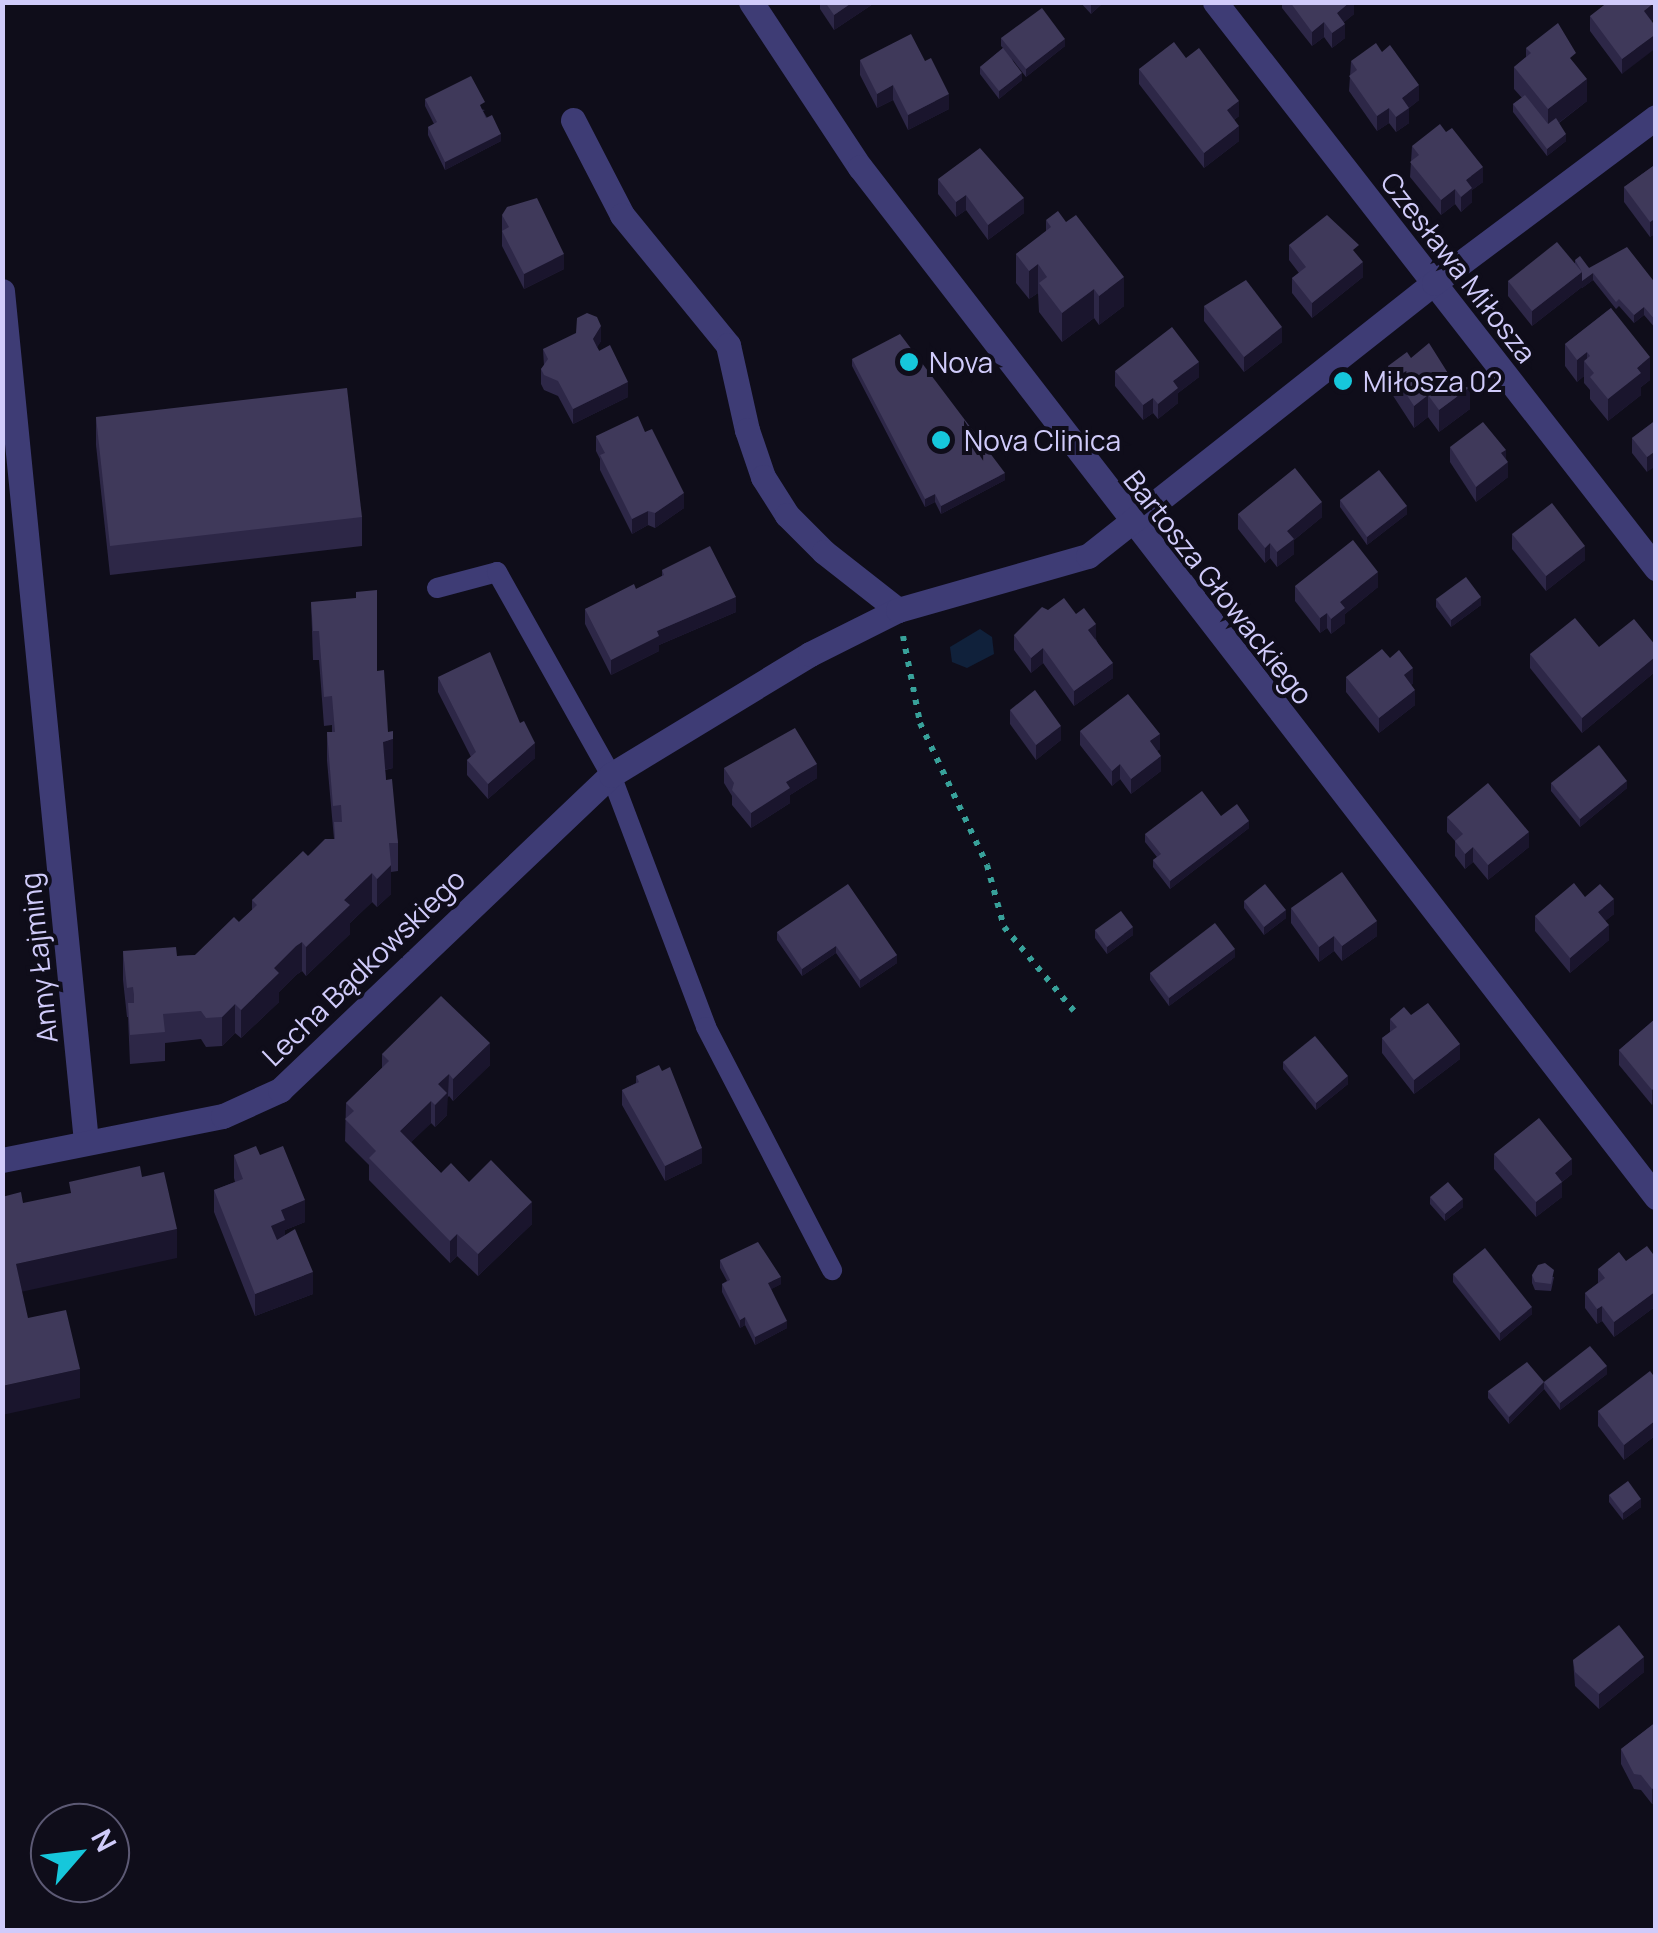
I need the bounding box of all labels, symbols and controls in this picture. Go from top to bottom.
street label: Czesława Miłosza [1374,165,1544,369]
place label: Nova [929,345,993,379]
marker: Nova [898,351,920,373]
place label: Miłosza 02 [1363,364,1502,398]
marker: Miłosza 02 [1332,370,1354,392]
place label: Nova Clinica [964,423,1121,457]
marker: Nova Clinica [928,427,954,453]
street label: Bartosza Głowackiego [1117,464,1321,710]
street label: Lecha Bądkowskiego [255,862,471,1072]
street label: Anny Łajming [12,871,64,1045]
north arrow [30,1803,130,1903]
text: N [83,1822,126,1858]

